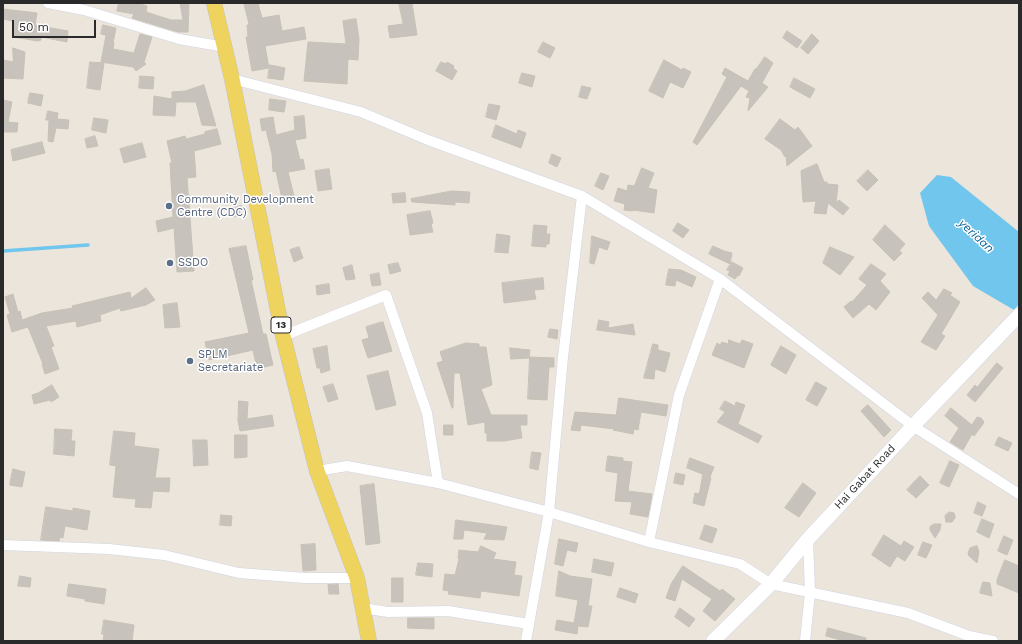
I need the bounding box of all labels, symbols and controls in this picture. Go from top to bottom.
scale bar [14,12,98,38]
text: 50 m [19,20,49,34]
place label: Community Development Centre (CDC) [177,193,314,219]
marker: Community Development Centre (CDC) [164,201,174,211]
water label: yeridan [955,216,997,256]
place label: SSDO [178,256,208,270]
marker: SSDO [165,258,175,268]
road number: 13 [271,317,291,333]
place label: SPLM Secretariate [198,348,263,374]
marker: SPLM Secretariate [185,356,195,366]
street label: Hai Gabat Road [832,442,898,512]

